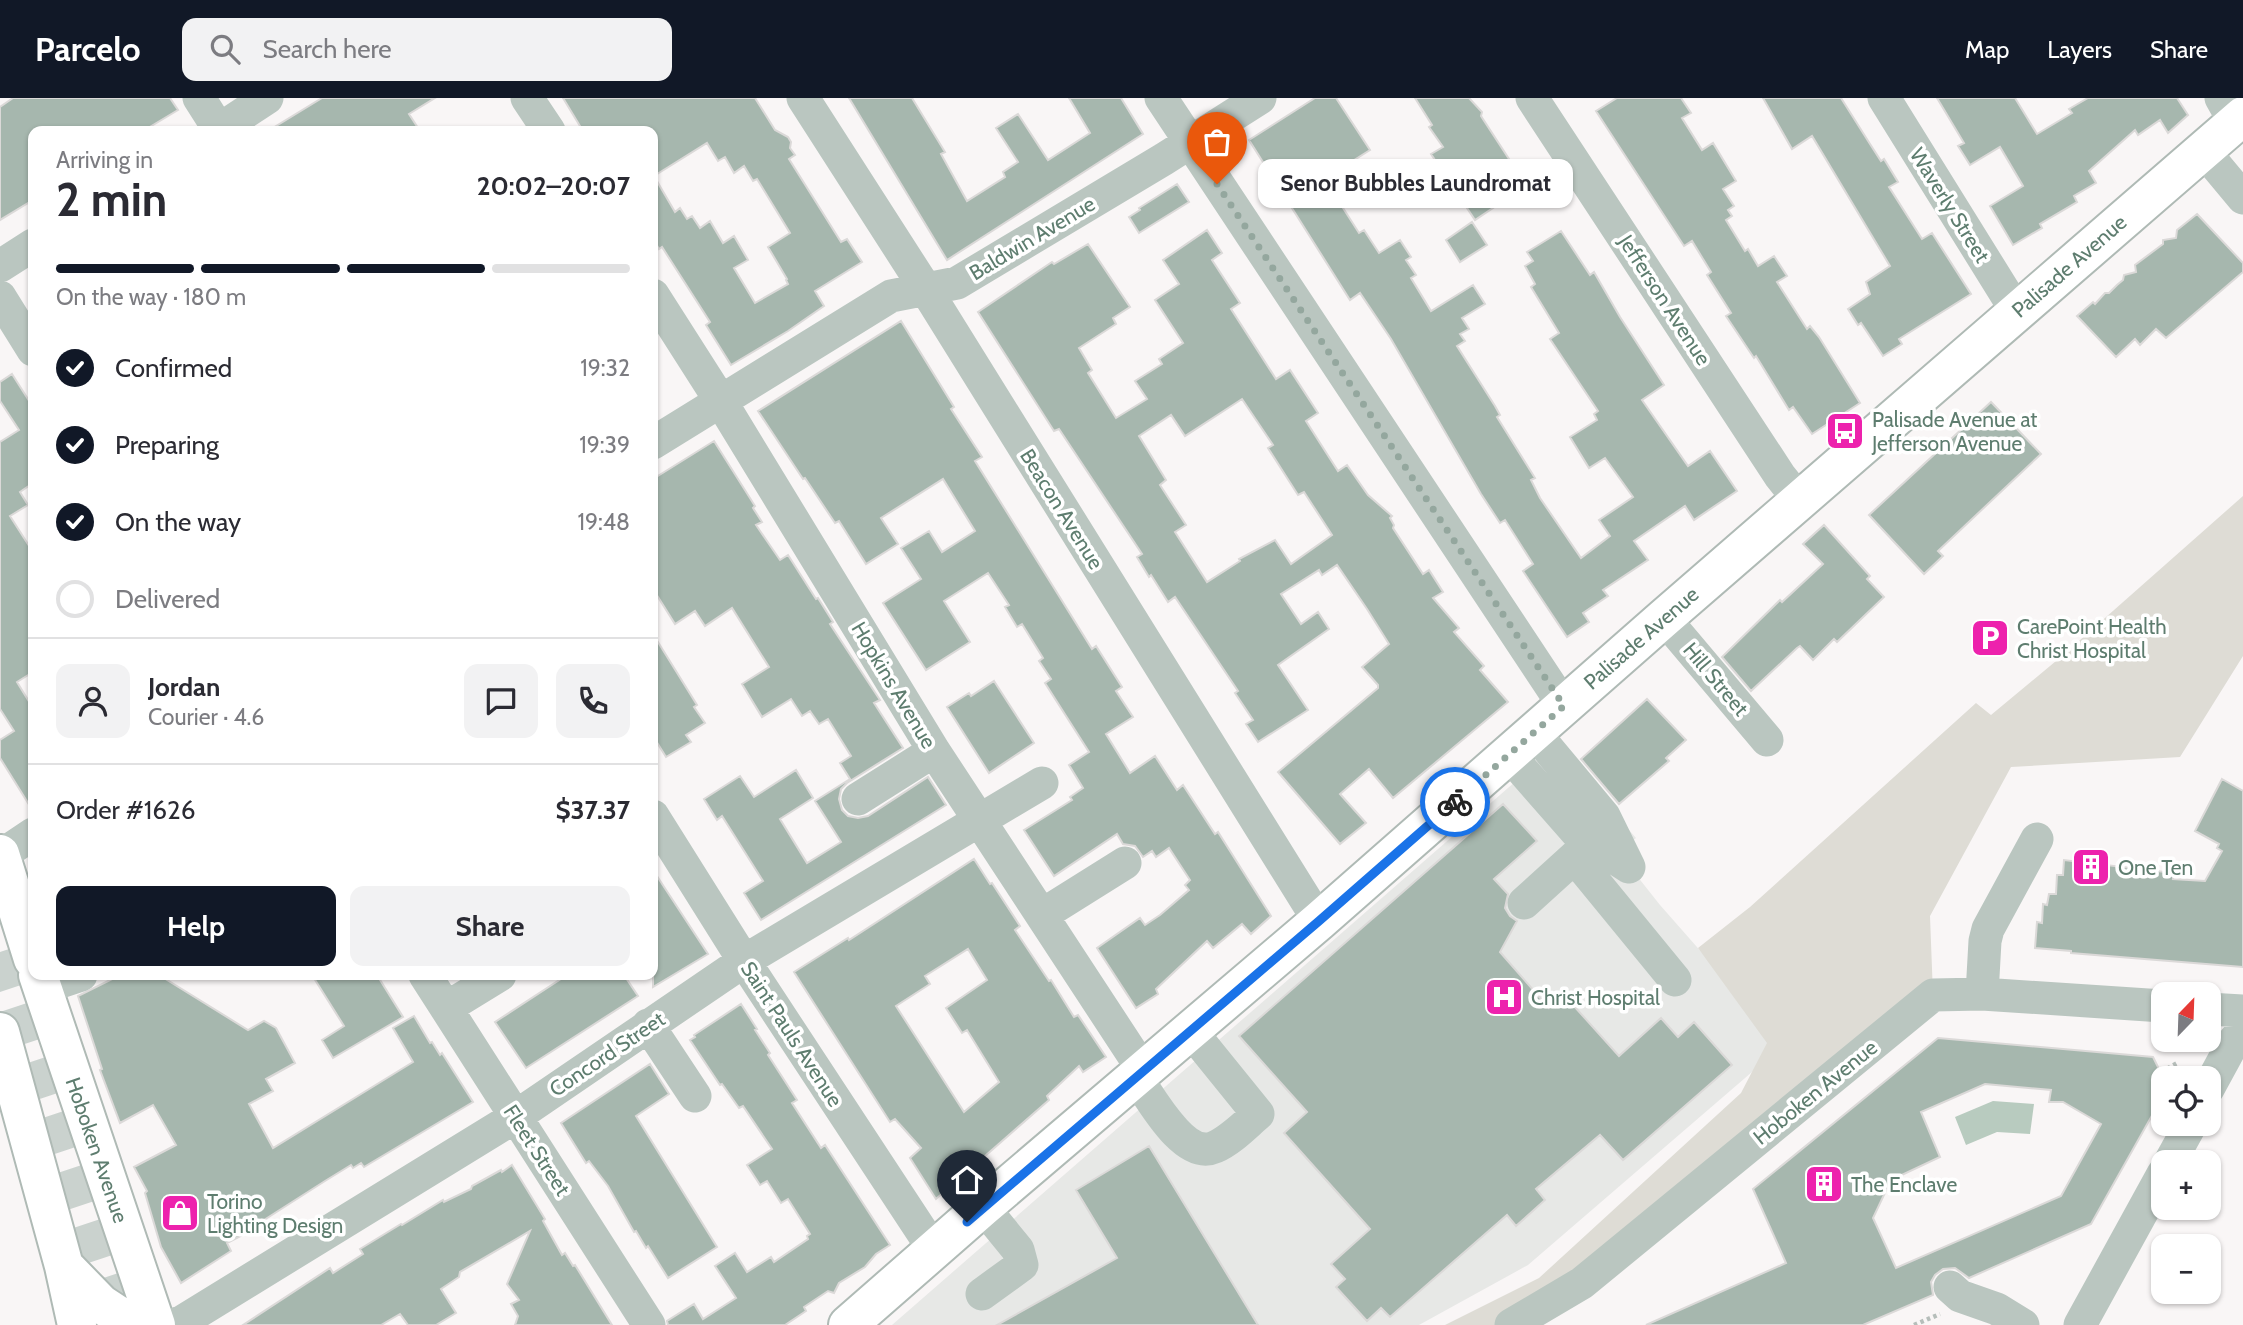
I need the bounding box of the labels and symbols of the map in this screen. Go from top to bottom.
pin [1187,112,1247,184]
street label: Waverly Street [1905,143,1995,267]
callout: Senor Bubbles Laundromat [1259,160,1574,208]
street label: Baldwin Avenue [965,191,1099,285]
street label: Palisade Avenue [2007,209,2132,323]
street label: Jefferson Avenue [1613,229,1717,370]
place label: Palisade Avenue at Jefferson Avenue [1871,407,2037,456]
bus stop icon: Palisade Avenue at Jefferson Avenue [1824,410,1866,452]
street label: Beacon Avenue [1015,444,1109,574]
street label: Palisade Avenue [1579,581,1704,695]
place label: CarePoint Health Christ Hospital [2017,614,2167,663]
street label: Hopkins Avenue [846,617,942,753]
parking icon: CarePoint Health Christ Hospital [1969,617,2011,659]
street label: Hill Street [1678,637,1754,721]
courier [1420,767,1490,837]
building icon: One Ten [2070,846,2112,888]
place label: One Ten [2118,855,2193,880]
street label: Saint Pauls Avenue [736,957,848,1111]
hospital icon: Christ Hospital [1483,976,1525,1018]
north arrow [2151,982,2221,1052]
place label: Christ Hospital [1531,985,1660,1010]
street label: Concord Street [545,1006,669,1102]
street label: Hoboken Avenue [1748,1034,1882,1150]
street label: Hoboken Avenue [60,1074,134,1226]
street label: Fleet Street [498,1100,576,1200]
pin [937,1150,997,1222]
building icon: The Enclave [1803,1163,1845,1205]
place label: The Enclave [1851,1172,1957,1197]
place label: Torino Lighting Design [207,1189,343,1238]
shop icon: Torino Lighting Design [159,1192,201,1234]

